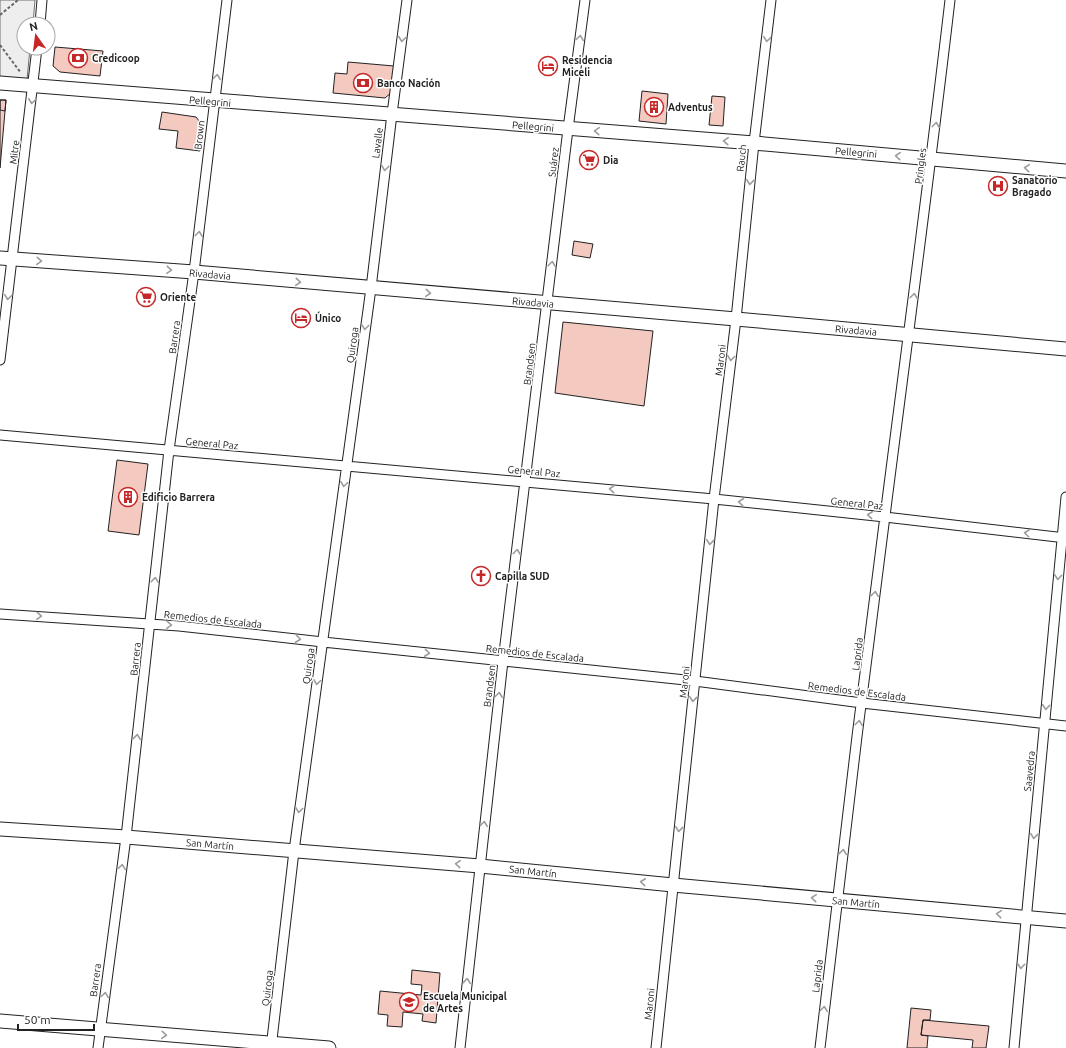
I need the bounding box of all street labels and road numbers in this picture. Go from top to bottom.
street label: Pellegrini [188,94,231,109]
street label: Pellegrini [511,119,554,134]
street label: Brown [192,120,207,150]
street label: Lavalle [370,127,385,159]
street label: Mitre [8,139,21,165]
street label: Rauch [735,144,748,172]
street label: Pellegrini [834,145,877,160]
street label: Suárez [546,146,561,178]
street label: Pringles [913,147,928,185]
street label: Rivadavia [189,267,231,282]
street label: Rivadavia [512,295,554,310]
street label: Barrera [167,320,182,354]
street label: Rivadavia [835,323,877,338]
street label: Quiroga [345,326,360,364]
street label: Brandsen [521,342,538,386]
street label: Maroni [713,344,728,376]
street label: General Paz [185,436,239,451]
street label: General Paz [507,464,561,479]
street label: General Paz [830,495,884,512]
street label: Remedios de Escalada [163,609,263,630]
street label: Laprida [850,637,865,671]
street label: Barrera [128,642,143,676]
street label: Remedios de Escalada [485,643,585,664]
street label: Quiroga [301,647,316,685]
street label: Brandsen [481,664,498,708]
street label: Maroni [677,666,692,698]
street label: Remedios de Escalada [807,680,907,703]
street label: Saavedra [1022,750,1037,792]
street label: San Martín [186,837,234,852]
street label: San Martín [508,864,557,879]
street label: San Martín [832,895,880,910]
street label: Laprida [810,959,825,993]
street label: Barrera [88,963,103,997]
street label: Quiroga [260,969,275,1007]
street label: Maroni [642,988,657,1020]

